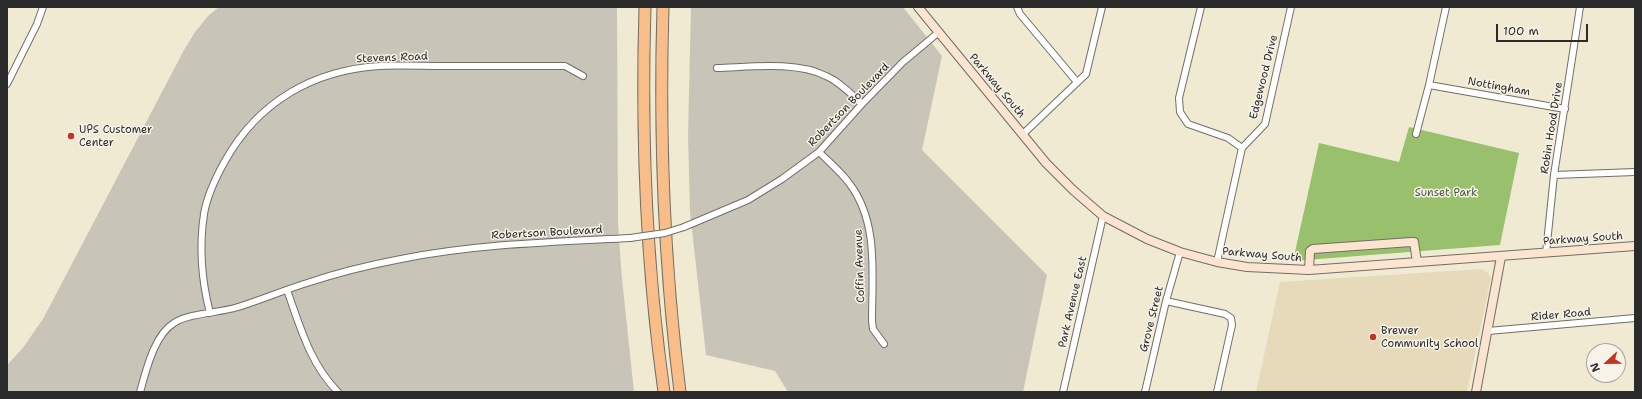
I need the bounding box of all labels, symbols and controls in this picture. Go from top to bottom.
scale bar [1498,16,1590,42]
text: 100 m [1503,23,1539,39]
street label: Edgewood Drive [1247,33,1281,121]
street label: Stevens Road [356,50,428,66]
street label: Parkway South [966,51,1028,121]
street label: Robertson Boulevard [806,60,892,150]
street label: Nottingham [1467,75,1531,99]
street label: Robin Hood Drive [1538,81,1566,175]
place label: UPS Customer Center [79,123,152,149]
marker: UPS Customer Center [66,131,76,141]
park label: Sunset Park [1415,186,1477,200]
street label: Robertson Boulevard [491,223,603,243]
street label: Coffin Avenue [852,229,868,303]
street label: Parkway South [1543,230,1623,248]
street label: Parkway South [1222,245,1302,265]
street label: Park Avenue East [1056,255,1090,349]
street label: Grove Street [1137,285,1167,353]
street label: Rider Road [1531,306,1591,324]
place label: Brewer Community School [1381,324,1478,350]
marker: Brewer Community School [1368,332,1378,342]
north arrow [1586,343,1626,383]
text: N [1587,360,1604,374]

